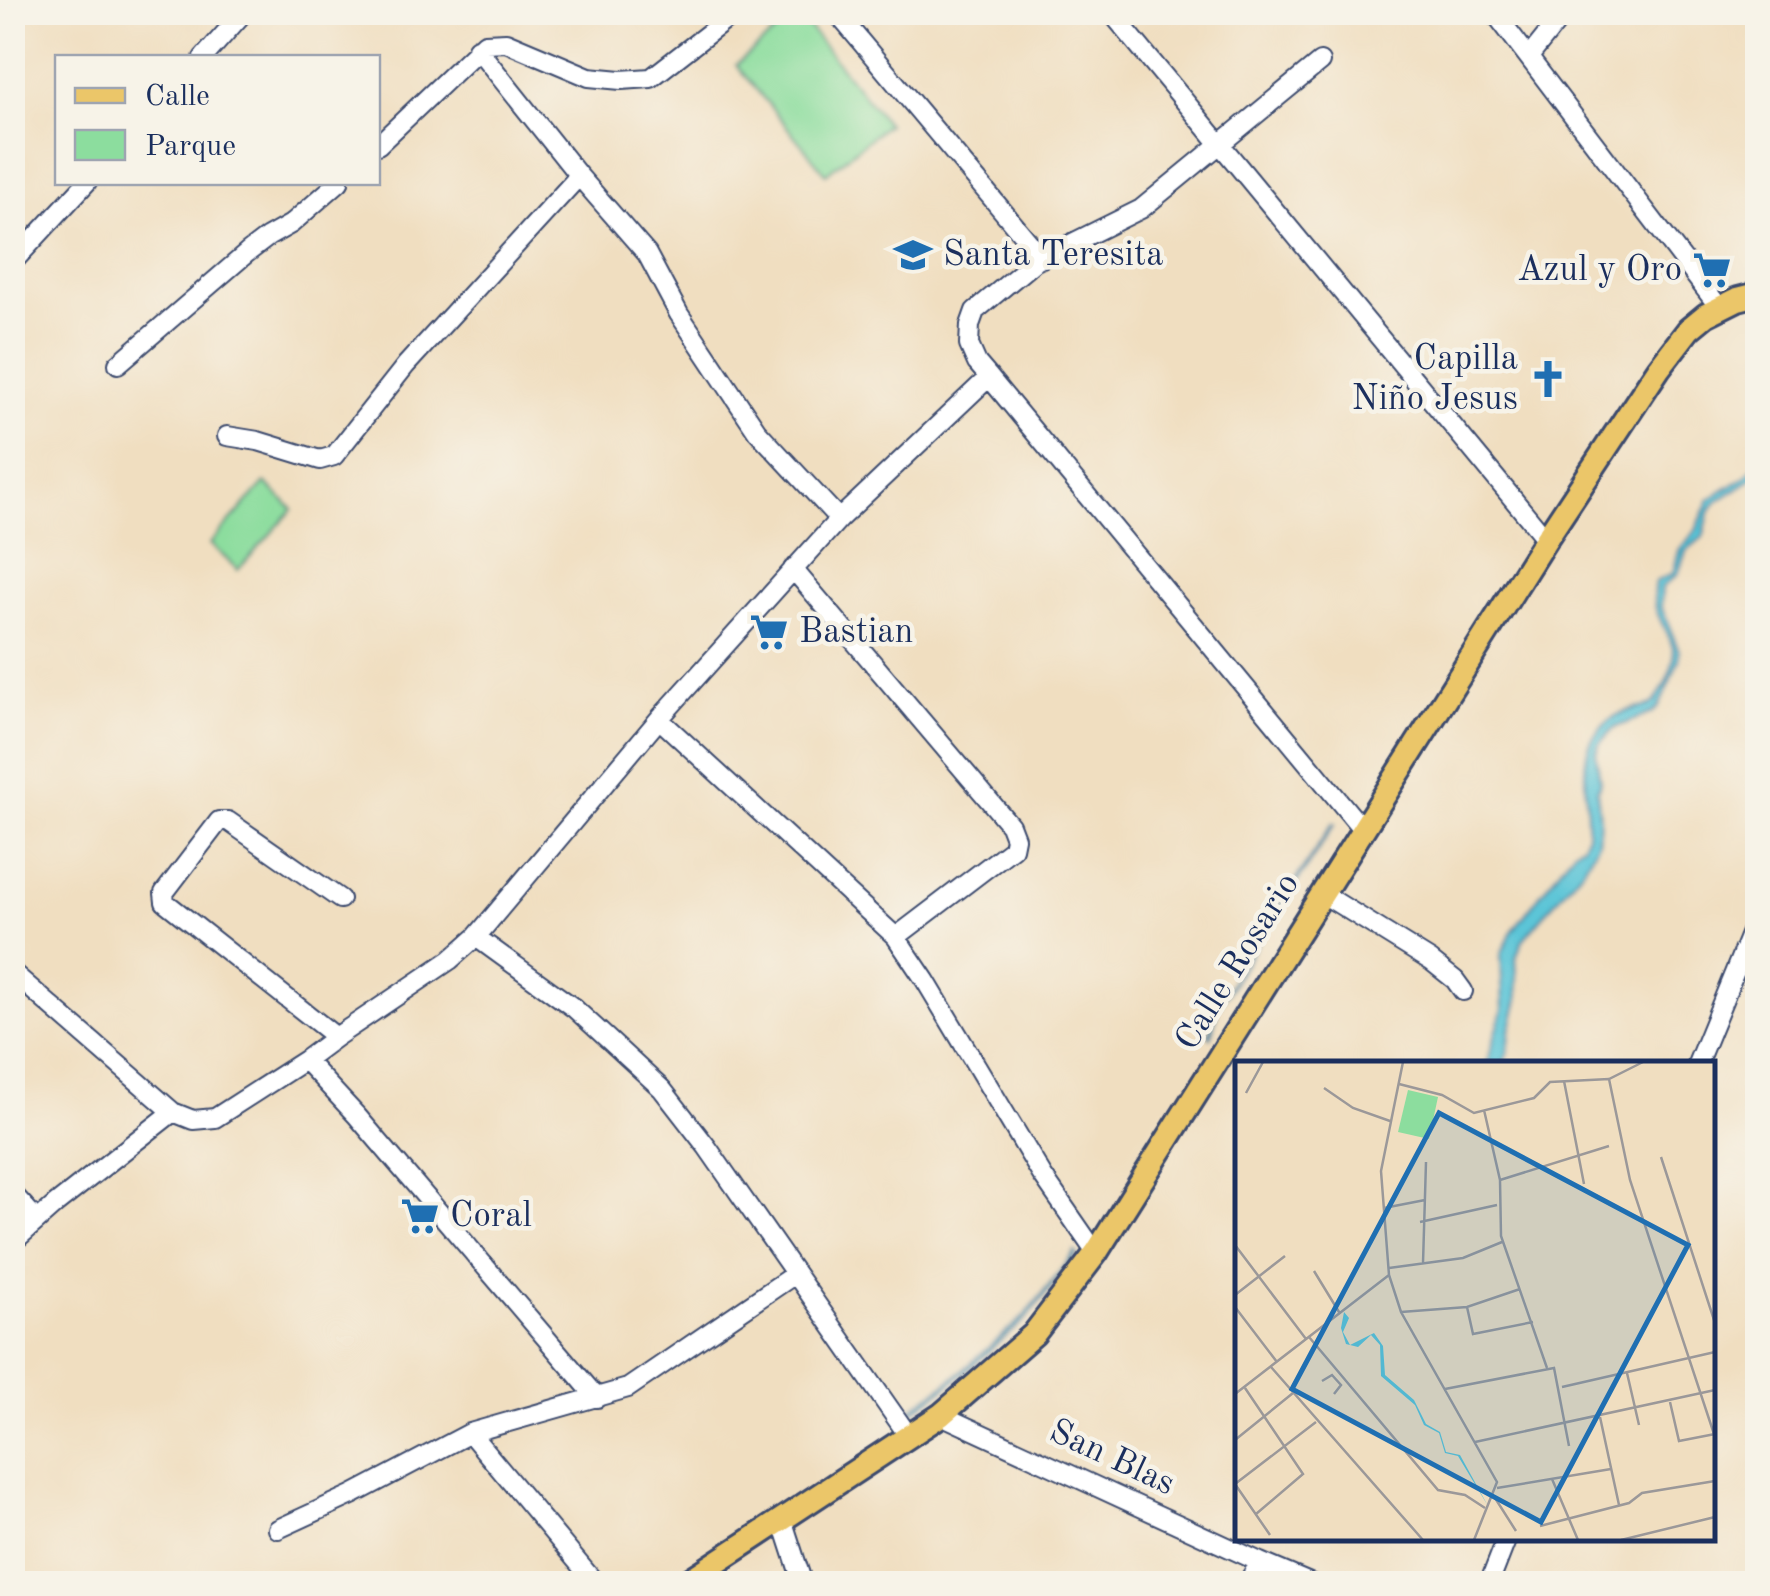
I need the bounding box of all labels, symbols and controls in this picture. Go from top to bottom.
legend [55,55,380,185]
text: Calle [145,82,210,112]
text: Parque [145,132,236,162]
school or university icon: Santa Teresita [892,234,934,276]
place label: Santa Teresita [943,238,1164,273]
supermarket icon: Azul y Oro [1691,249,1733,291]
place label: Azul y Oro [1517,253,1682,288]
place label: Capilla Niño Jesus [1351,342,1518,417]
church icon: Capilla Niño Jesus [1527,358,1569,400]
supermarket icon: Bastian [748,611,790,653]
place label: Bastian [799,615,914,650]
street label: Calle Rosario [1170,867,1306,1057]
inset map [1235,1061,1715,1541]
supermarket icon: Coral [399,1195,441,1237]
place label: Coral [450,1199,532,1234]
street label: San Blas [1044,1414,1180,1502]

